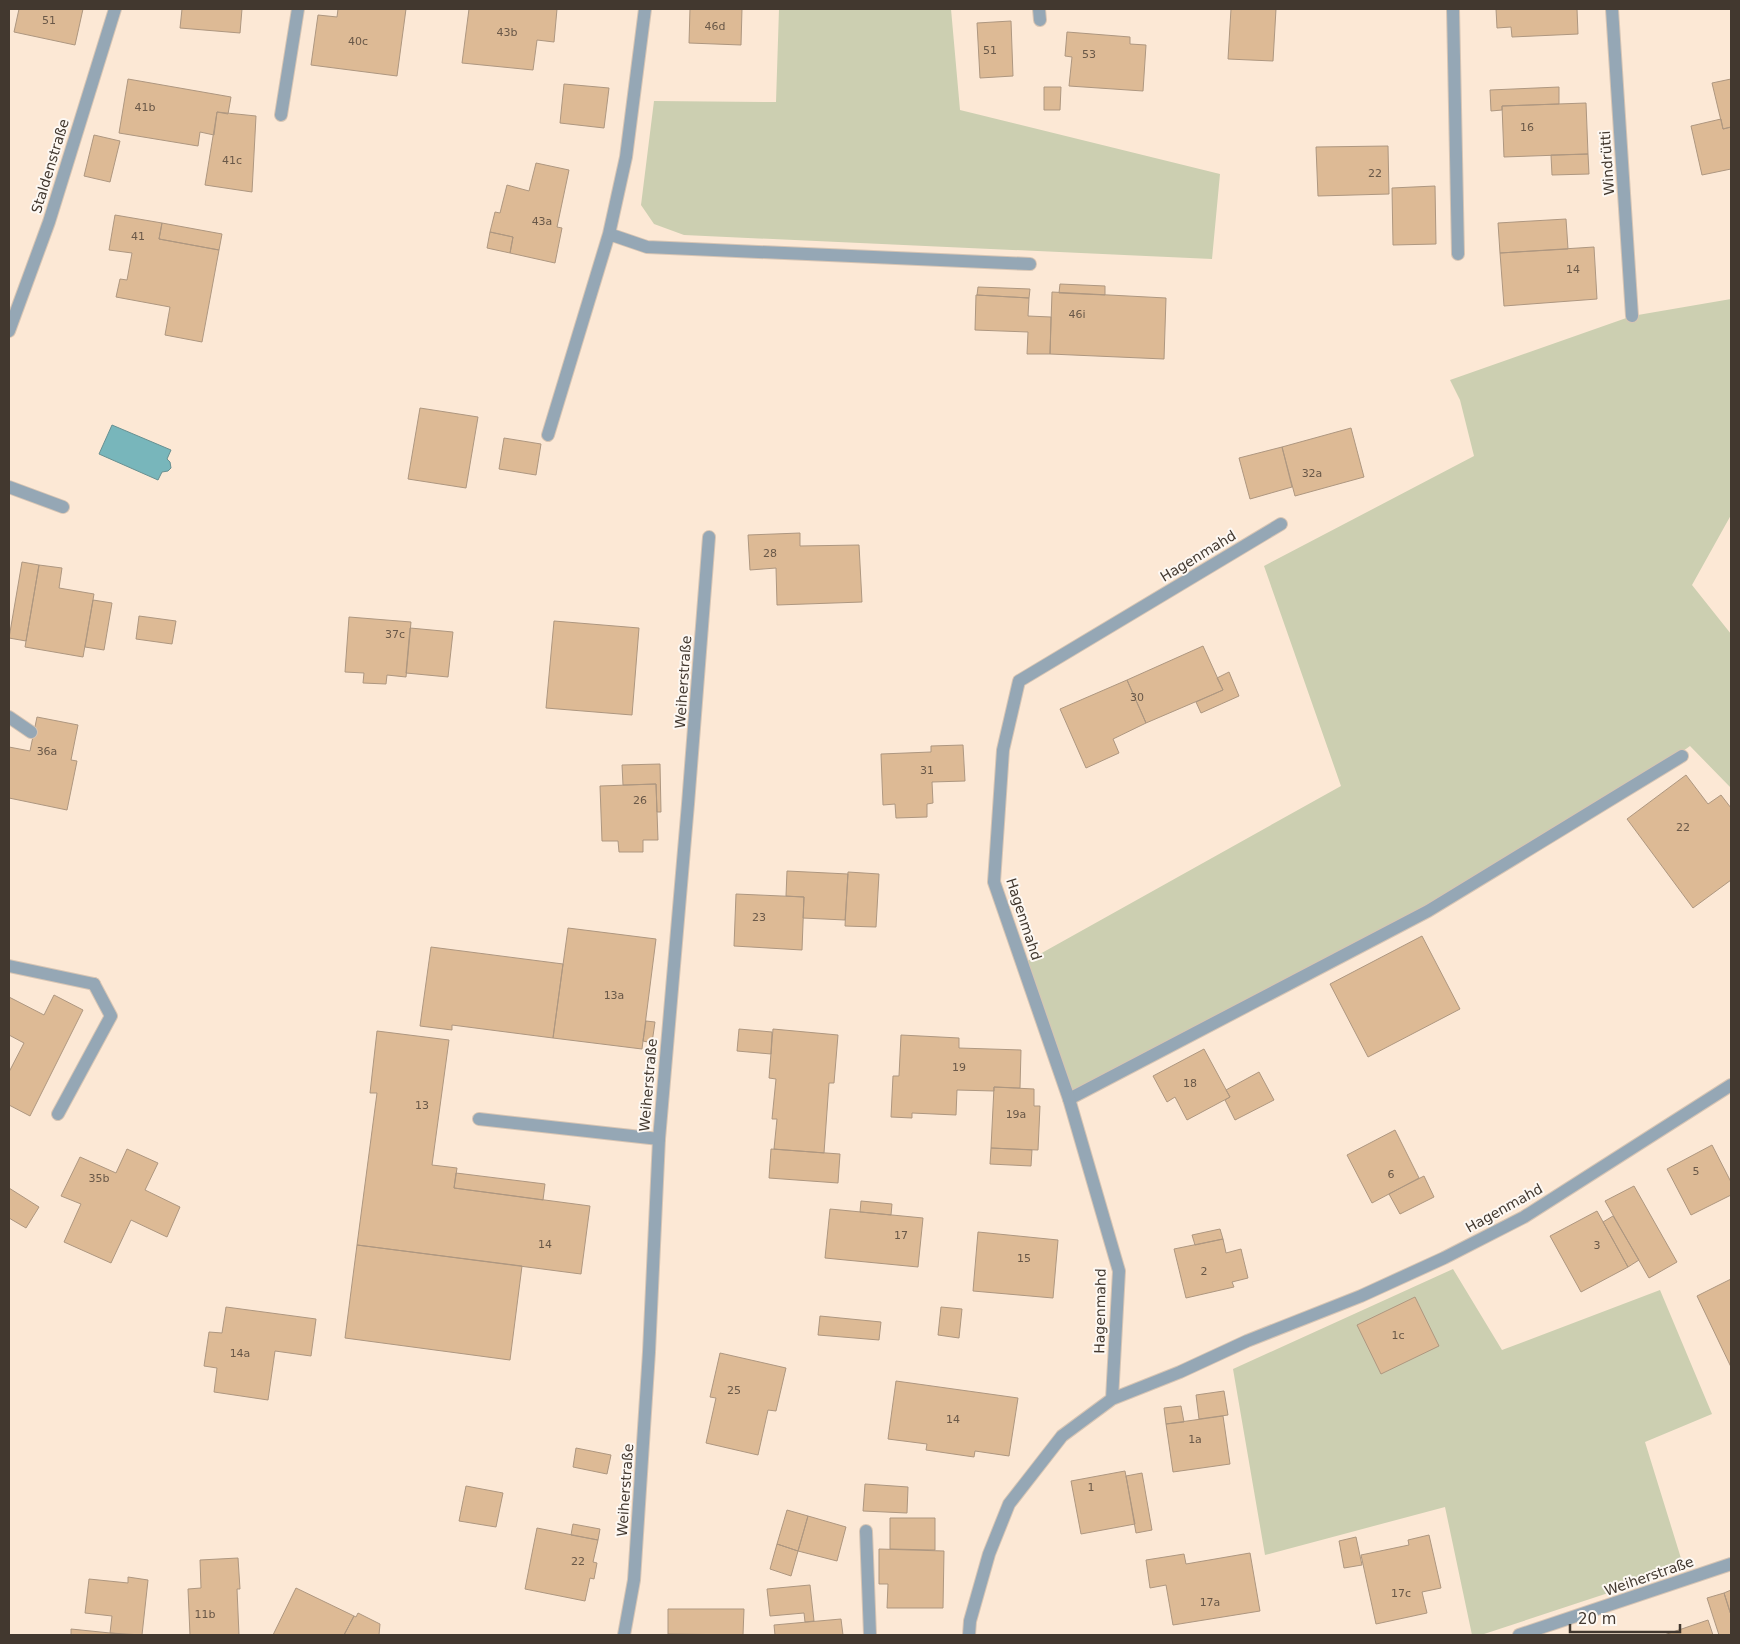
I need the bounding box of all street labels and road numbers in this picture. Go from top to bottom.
street label: Staldenstraße [28,117,72,215]
street label: Windrütti [1597,130,1617,196]
street label: Hagenmahd [1157,527,1239,585]
street label: Weiherstraße [672,635,694,729]
street label: Hagenmahd [1003,876,1045,962]
street label: Weiherstraße [636,1038,660,1132]
street label: Hagenmahd [1463,1180,1545,1236]
street label: Hagenmahd [1091,1268,1109,1354]
street label: Weiherstraße [614,1443,636,1537]
street label: Weiherstraße [1602,1553,1696,1599]

